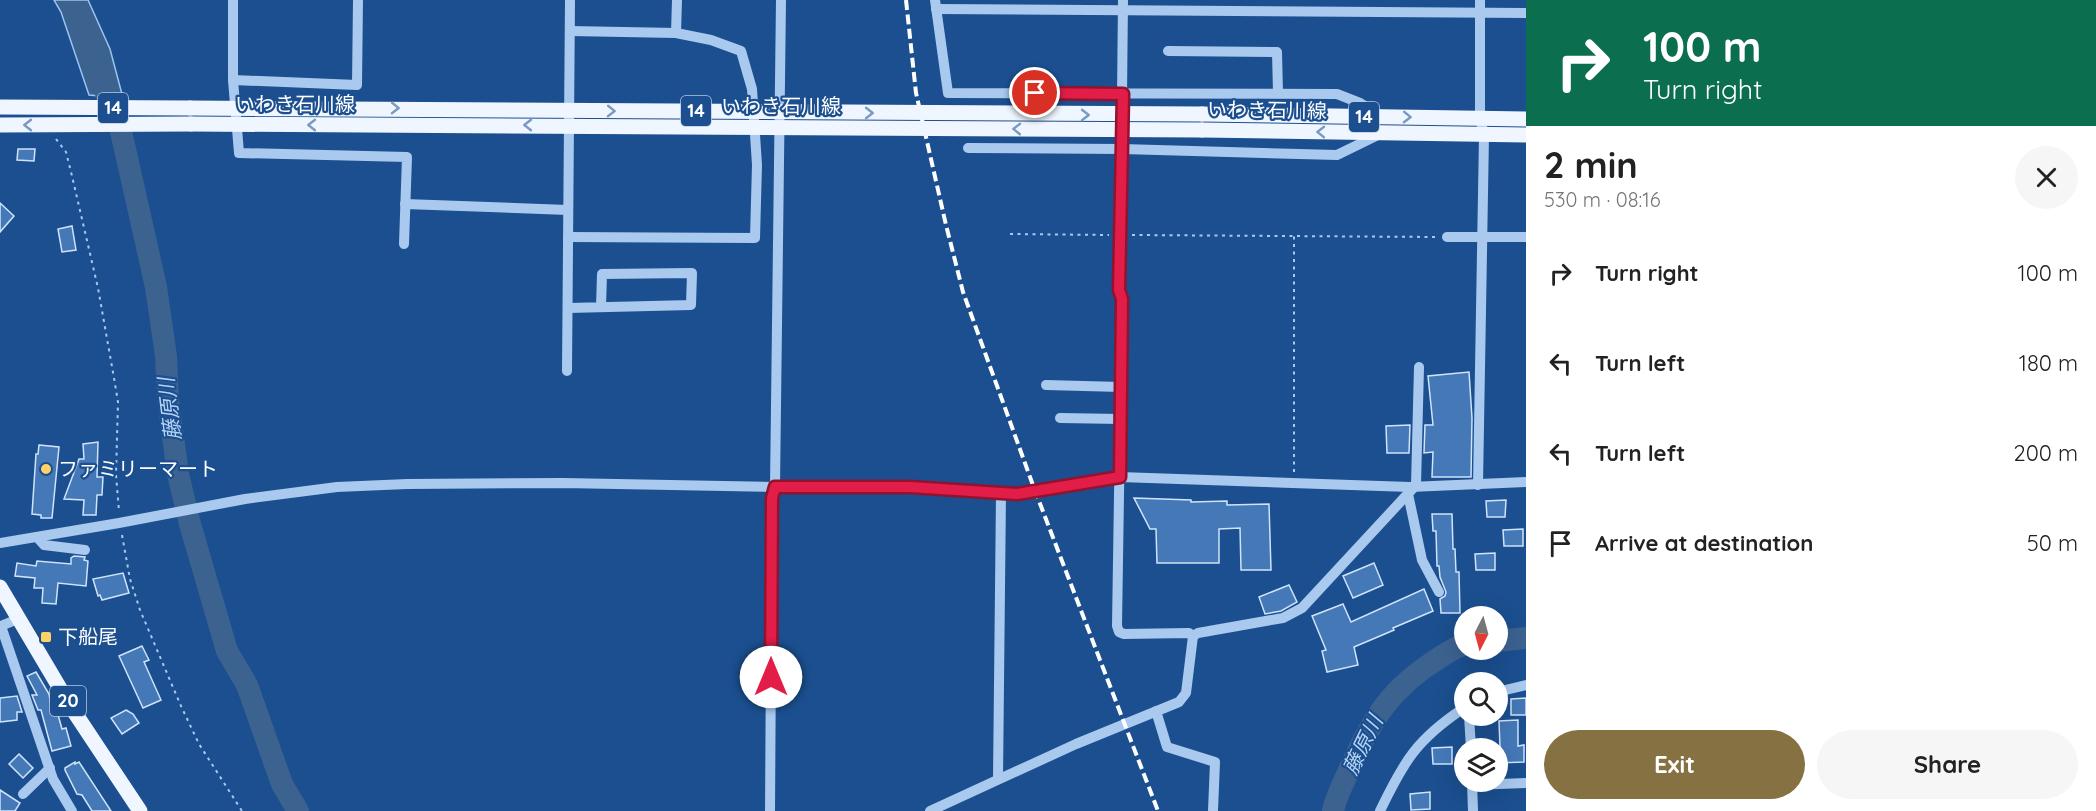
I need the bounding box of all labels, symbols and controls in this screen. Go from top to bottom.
text: 100 m [1643,20,1761,73]
icon: right [1544,24,1622,102]
pin [1009,67,1060,118]
text: Turn right [1643,72,1762,106]
icon: arrive [1018,76,1051,109]
street label: いわき石川線 [235,91,355,116]
road number: 14 [98,93,128,123]
street label: いわき石川線 [721,93,841,118]
road number: 14 [681,96,711,126]
street label: いわき石川線 [1207,96,1327,123]
one-way arrow [391,102,400,115]
road number: 14 [1349,102,1379,132]
one-way arrow [607,105,616,117]
one-way arrow [865,107,874,119]
one-way arrow [1081,109,1090,121]
one-way arrow [1403,111,1412,124]
one-way arrow [23,119,32,131]
one-way arrow [308,119,317,131]
one-way arrow [524,119,533,131]
one-way arrow [1013,123,1022,135]
one-way arrow [1316,126,1325,138]
text: 2 min [1544,142,1638,187]
button: close [2015,146,2078,209]
text: 530 m · 08:16 [1544,187,1660,212]
icon: right [1544,257,1577,290]
text: Turn right [1595,259,1699,287]
text: 100 m [2018,259,2078,287]
icon: left [1544,347,1577,380]
text: Turn left [1595,349,1685,377]
text: 180 m [2019,349,2078,377]
water label: 藤原川 [152,374,186,442]
icon: left [1544,437,1577,470]
text: Turn left [1595,439,1685,467]
text: 200 m [2014,439,2078,467]
place label: ファミリーマート [58,456,218,481]
marker: ファミリーマート [39,462,53,476]
icon: arrive [1544,527,1577,560]
text: Arrive at destination [1595,529,1813,557]
text: 50 m [2027,529,2078,557]
north arrow [1454,606,1508,660]
map controls [1454,606,1508,792]
place label: 下船尾 [58,624,118,649]
marker: 下船尾 [39,630,53,644]
position arrow [739,645,803,709]
button: search [1454,672,1508,726]
road number: 20 [50,686,86,716]
water label: 藤原川 [1337,709,1388,779]
button: Exit [1544,730,1805,799]
button: Share [1817,730,2078,799]
button: layers [1454,738,1508,792]

